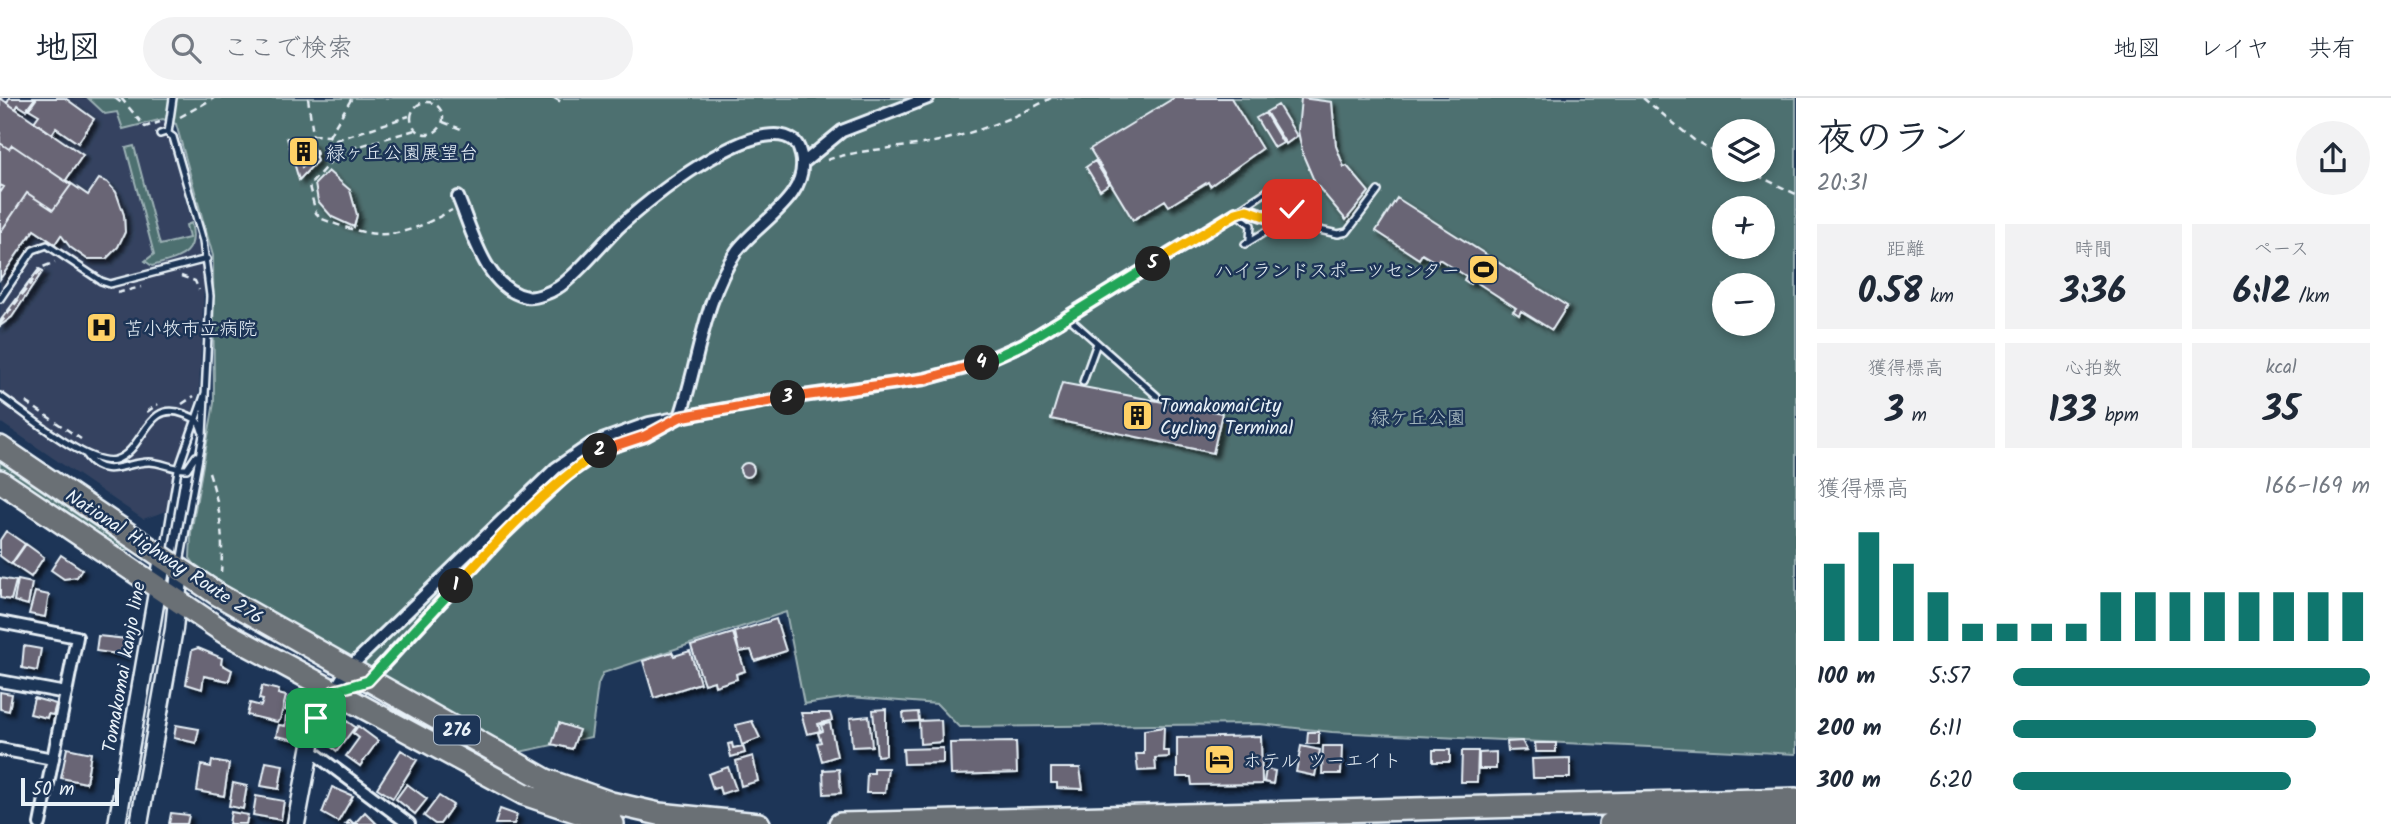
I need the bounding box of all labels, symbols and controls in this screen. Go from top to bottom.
search box [143,17,633,80]
text: 地図 [35,23,101,76]
text: ここで検索 [223,28,353,70]
icon: search [167,29,205,67]
text: 地図 [2113,30,2161,69]
text: レイヤ [2199,30,2270,69]
text: 共有 [2308,30,2356,69]
text: 夜のラン [1817,110,1969,170]
map controls [1712,119,1775,336]
button: layers [1712,119,1775,182]
button: share [2296,121,2370,195]
building icon: 緑ヶ丘公園展望台 [286,135,320,169]
place label: 緑ヶ丘公園展望台 [326,139,478,169]
text: 20:31 [1817,166,1868,202]
pin [1262,179,1322,239]
icon: check [1273,190,1311,228]
button: + [1712,196,1775,259]
text: 距離 [1887,235,1925,265]
text: 時間 [2074,235,2113,265]
text: ペース [2253,235,2309,265]
pin: 5 [1136,246,1170,282]
text: 5 [1148,248,1157,278]
sports icon: ハイランドスポーツセンター [1466,253,1500,287]
place label: ハイランドスポーツセンター [1214,257,1460,287]
text: 0.58 [1858,265,1922,321]
text: 3:36 [2061,265,2126,321]
text: 6:12 [2233,265,2291,321]
button: − [1712,273,1775,336]
text: km [1922,282,1954,312]
text: /km [2291,282,2330,312]
hospital icon: 苫小牧市立病院 [84,311,118,345]
place label: 苫小牧市立病院 [124,315,257,345]
pin: 4 [964,345,1000,380]
text: 4 [976,347,987,377]
text: kcal [2266,353,2297,383]
text: 獲得標高 [1868,354,1944,384]
text: 心拍数 [2065,354,2122,384]
pin: 3 [770,380,806,416]
text: 3 [782,382,793,412]
text: 35 [2263,383,2300,439]
text: 3 [1885,384,1904,440]
text: 133 [2048,384,2097,440]
place label: TomakomaiCity Cycling Terminal [1160,392,1293,444]
building icon: TomakomaiCity Cycling Terminal [1120,399,1154,433]
text: m [1904,401,1927,431]
text: bpm [2097,401,2139,431]
park label: 緑ケ丘公園 [1370,404,1466,434]
pin: 2 [582,434,618,468]
text: 2 [594,435,605,465]
text: 166–169 m [2264,469,2370,505]
text: 獲得標高 [1817,472,1909,508]
street label: National Highway Route 276 [59,482,269,633]
pin: 1 [438,568,474,603]
text: 1 [453,570,458,600]
street label: Tomakomai kanjo line [95,579,155,755]
text: 100 m [1817,659,1875,695]
text: 5:57 [1929,659,1970,695]
pin [286,688,346,748]
icon: arrive [297,699,335,737]
text: 200 m [1817,711,1882,747]
text: 6:11 [1929,711,1962,747]
road number: 276 [434,716,480,744]
hotel icon: ホテル ツーエイト [1203,743,1237,777]
place label: ホテル ツーエイト [1243,747,1402,777]
text: 300 m [1817,763,1881,799]
text: 6:20 [1929,763,1972,799]
scale bar [21,775,119,807]
text: 50 m [32,775,74,805]

